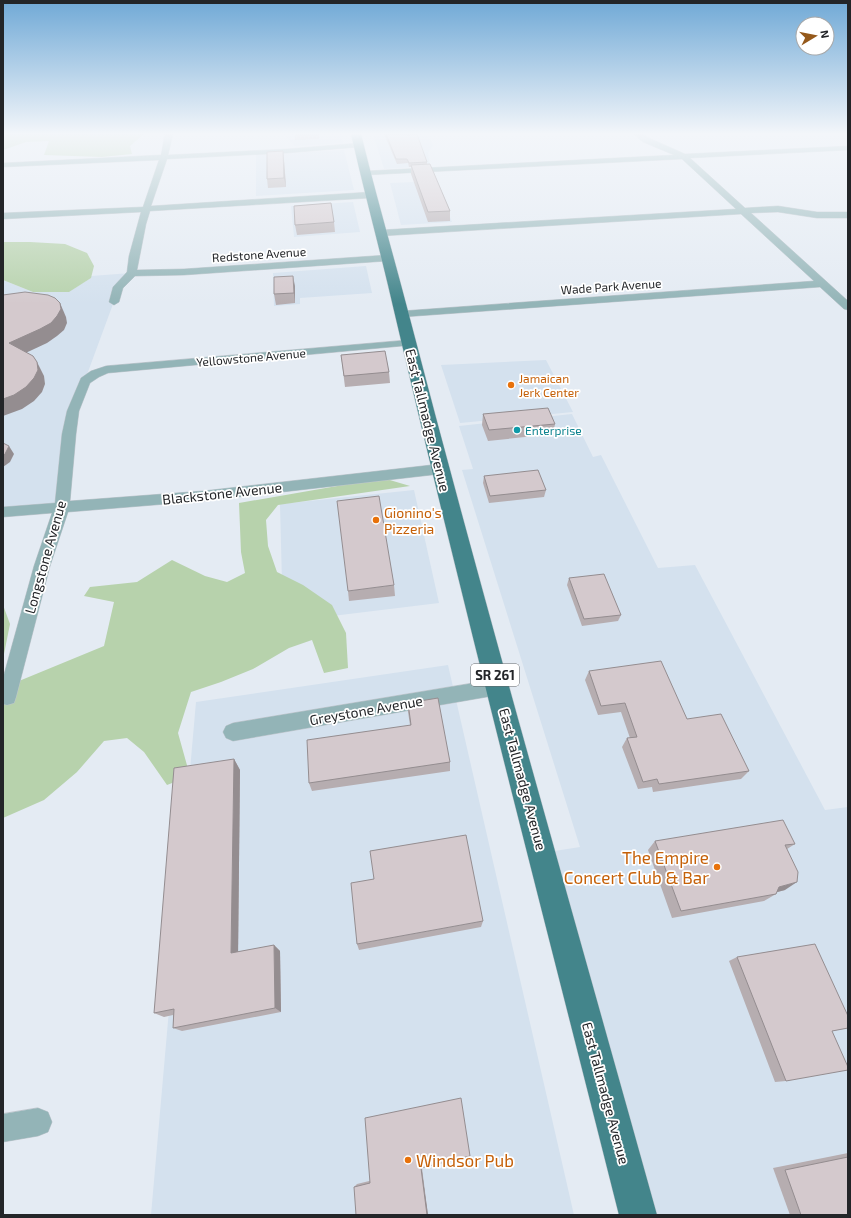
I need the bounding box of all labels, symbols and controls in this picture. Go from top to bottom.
north arrow [795,16,835,56]
text: N [818,29,832,39]
street label: Redstone Avenue [212,244,306,264]
street label: Wade Park Avenue [560,275,662,297]
street label: Yellowstone Avenue [196,345,306,369]
street label: East Tallmadge Avenue [402,347,454,493]
place label: Jamaican Jerk Center [519,371,579,399]
marker: Jamaican Jerk Center [506,380,516,390]
place label: Enterprise [525,423,582,437]
marker: Enterprise [512,425,522,435]
street label: Blackstone Avenue [161,478,283,508]
street label: Longstone Avenue [21,499,69,615]
place label: Gionino's Pizzeria [384,504,442,537]
marker: Gionino's Pizzeria [371,515,381,525]
road number: SR 261 [471,664,519,686]
street label: Greystone Avenue [308,692,424,728]
street label: East Tallmadge Avenue [496,706,550,852]
place label: The Empire Concert Club & Bar [564,847,709,887]
marker: The Empire Concert Club & Bar [712,862,722,872]
street label: East Tallmadge Avenue [579,1020,633,1166]
place label: Windsor Pub [416,1150,514,1170]
marker: Windsor Pub [403,1155,413,1165]

